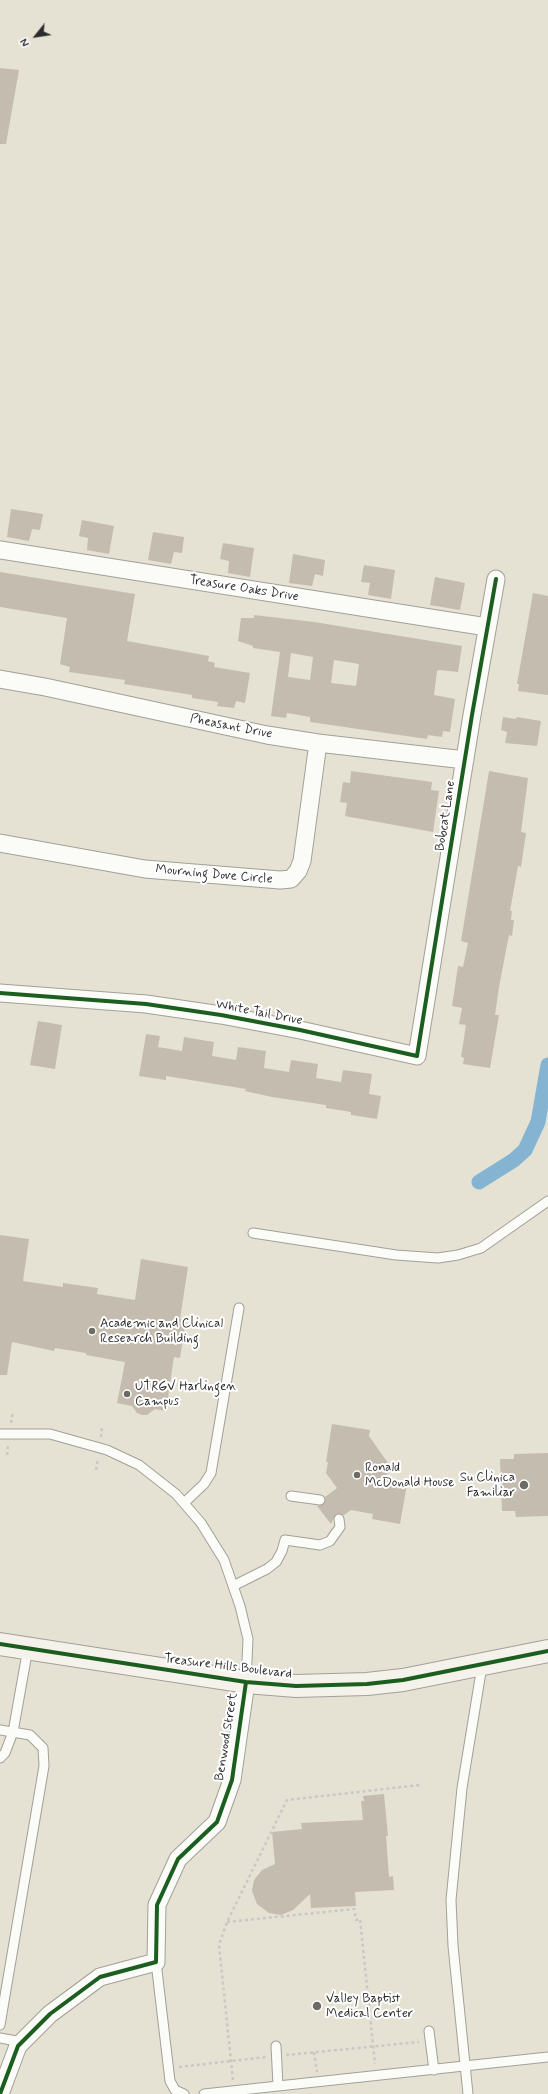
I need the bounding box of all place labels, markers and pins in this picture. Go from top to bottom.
place label: Academic and Clinical Research Building [100,1316,223,1347]
marker: Academic and Clinical Research Building [87,1326,97,1336]
place label: UTRGV Harlingen Campus [135,1379,237,1410]
marker: UTRGV Harlingen Campus [122,1389,132,1399]
place label: Ronald McDonald House [365,1460,454,1491]
marker: Ronald McDonald House [352,1470,362,1480]
place label: Su Clinica Familiar [460,1470,515,1501]
marker: Su Clinica Familiar [518,1479,530,1491]
place label: Valley Baptist Medical Center [326,1991,413,2022]
marker: Valley Baptist Medical Center [311,2000,323,2012]

